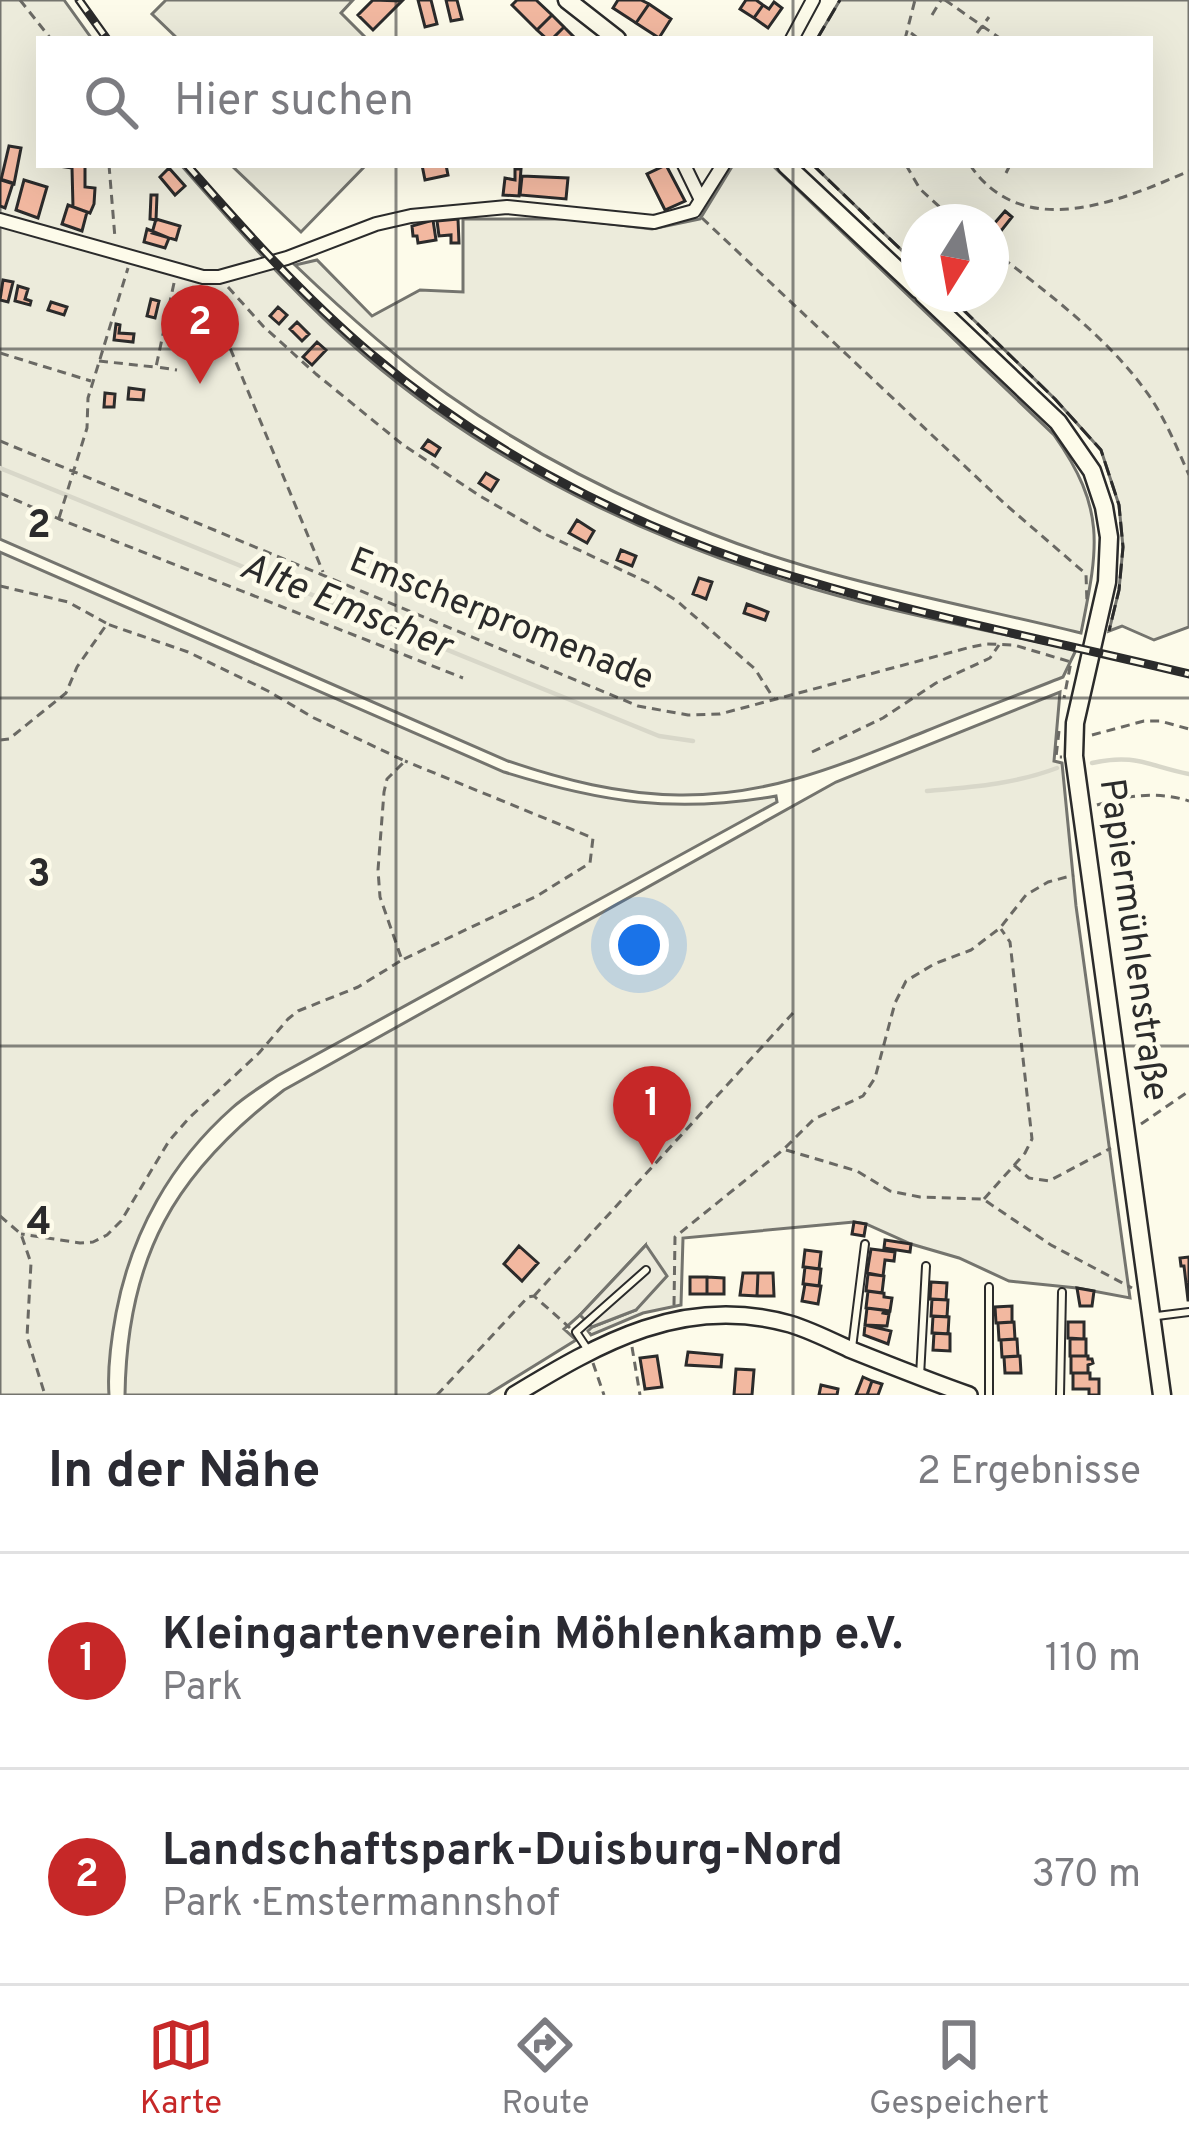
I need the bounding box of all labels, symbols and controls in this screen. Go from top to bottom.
search box [36,36,1153,168]
icon: search [78,69,144,135]
text: Hier suchen [174,74,414,131]
north arrow [901,204,1009,312]
pin: 2 [161,285,239,384]
text: 2 [27,503,51,552]
street label: Emscherpromenade [342,539,660,703]
water label: Alte Emscher [232,543,461,674]
street label: Papiermühlenstraße [1087,776,1177,1104]
text: 3 [27,852,51,901]
your location [609,915,669,975]
pin: 1 [613,1066,691,1165]
text: 4 [26,1200,52,1249]
text: In der Nähe [48,1441,320,1506]
text: 2 Ergebnisse [917,1449,1141,1498]
text: Kleingartenverein Möhlenkamp e.V. [162,1608,903,1665]
text: 1 [79,1636,95,1685]
text: 110 m [1045,1636,1141,1685]
text: Park [162,1665,243,1714]
text: Landschaftspark-Duisburg-Nord [162,1824,843,1881]
text: 2 [75,1852,99,1901]
text: 370 m [1031,1852,1141,1901]
text: Park · Emstermannshof [162,1881,560,1930]
tab: Karte [140,2012,222,2126]
tab: Route [501,2012,589,2126]
tab: Gespeichert [869,2012,1049,2126]

